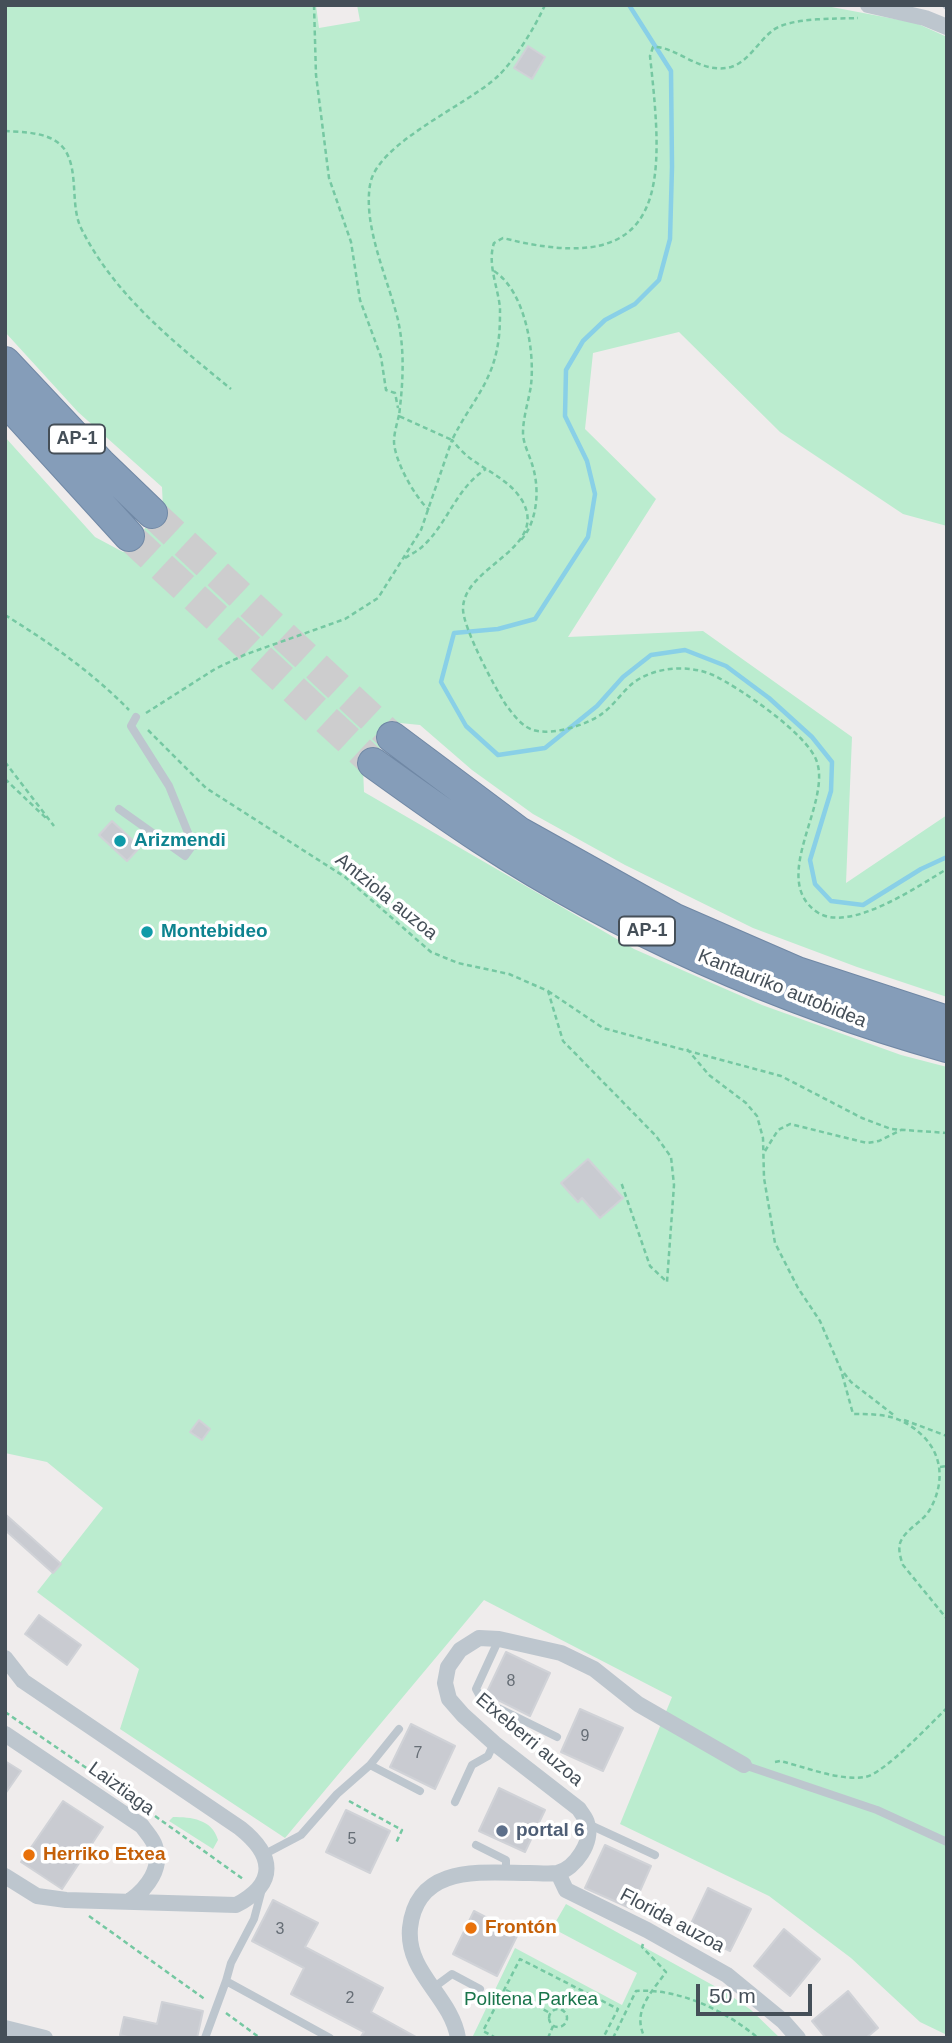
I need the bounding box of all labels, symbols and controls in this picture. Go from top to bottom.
road number: AP-1 [49,424,105,454]
place label: Arizmendi [134,830,226,852]
marker: Arizmendi [112,833,128,849]
street label: Antziola auzoa [330,849,442,945]
road number: AP-1 [619,916,675,946]
place label: Montebideo [161,921,268,943]
marker: Montebideo [139,924,155,940]
street label: Kantauriko autobidea [694,945,870,1033]
house number: 8 [507,1672,515,1692]
street label: Etxeberri auzoa [471,1688,587,1792]
house number: 9 [581,1727,589,1747]
house number: 7 [414,1744,422,1764]
street label: Laiztiaga [84,1757,158,1821]
place label: portal 6 [516,1820,585,1842]
marker: portal 6 [494,1823,510,1839]
house number: 5 [348,1830,356,1850]
place label: Herriko Etxea [43,1844,166,1866]
marker: Herriko Etxea [21,1847,37,1863]
street label: Florida auzoa [616,1884,728,1958]
place label: Frontón [485,1917,557,1939]
house number: 3 [276,1920,284,1940]
marker: Frontón [463,1920,479,1936]
scale bar [700,1969,816,2013]
text: 50 m [709,1984,756,2007]
house number: 2 [346,1989,354,2009]
park label: Politena Parkea [464,1989,598,2011]

